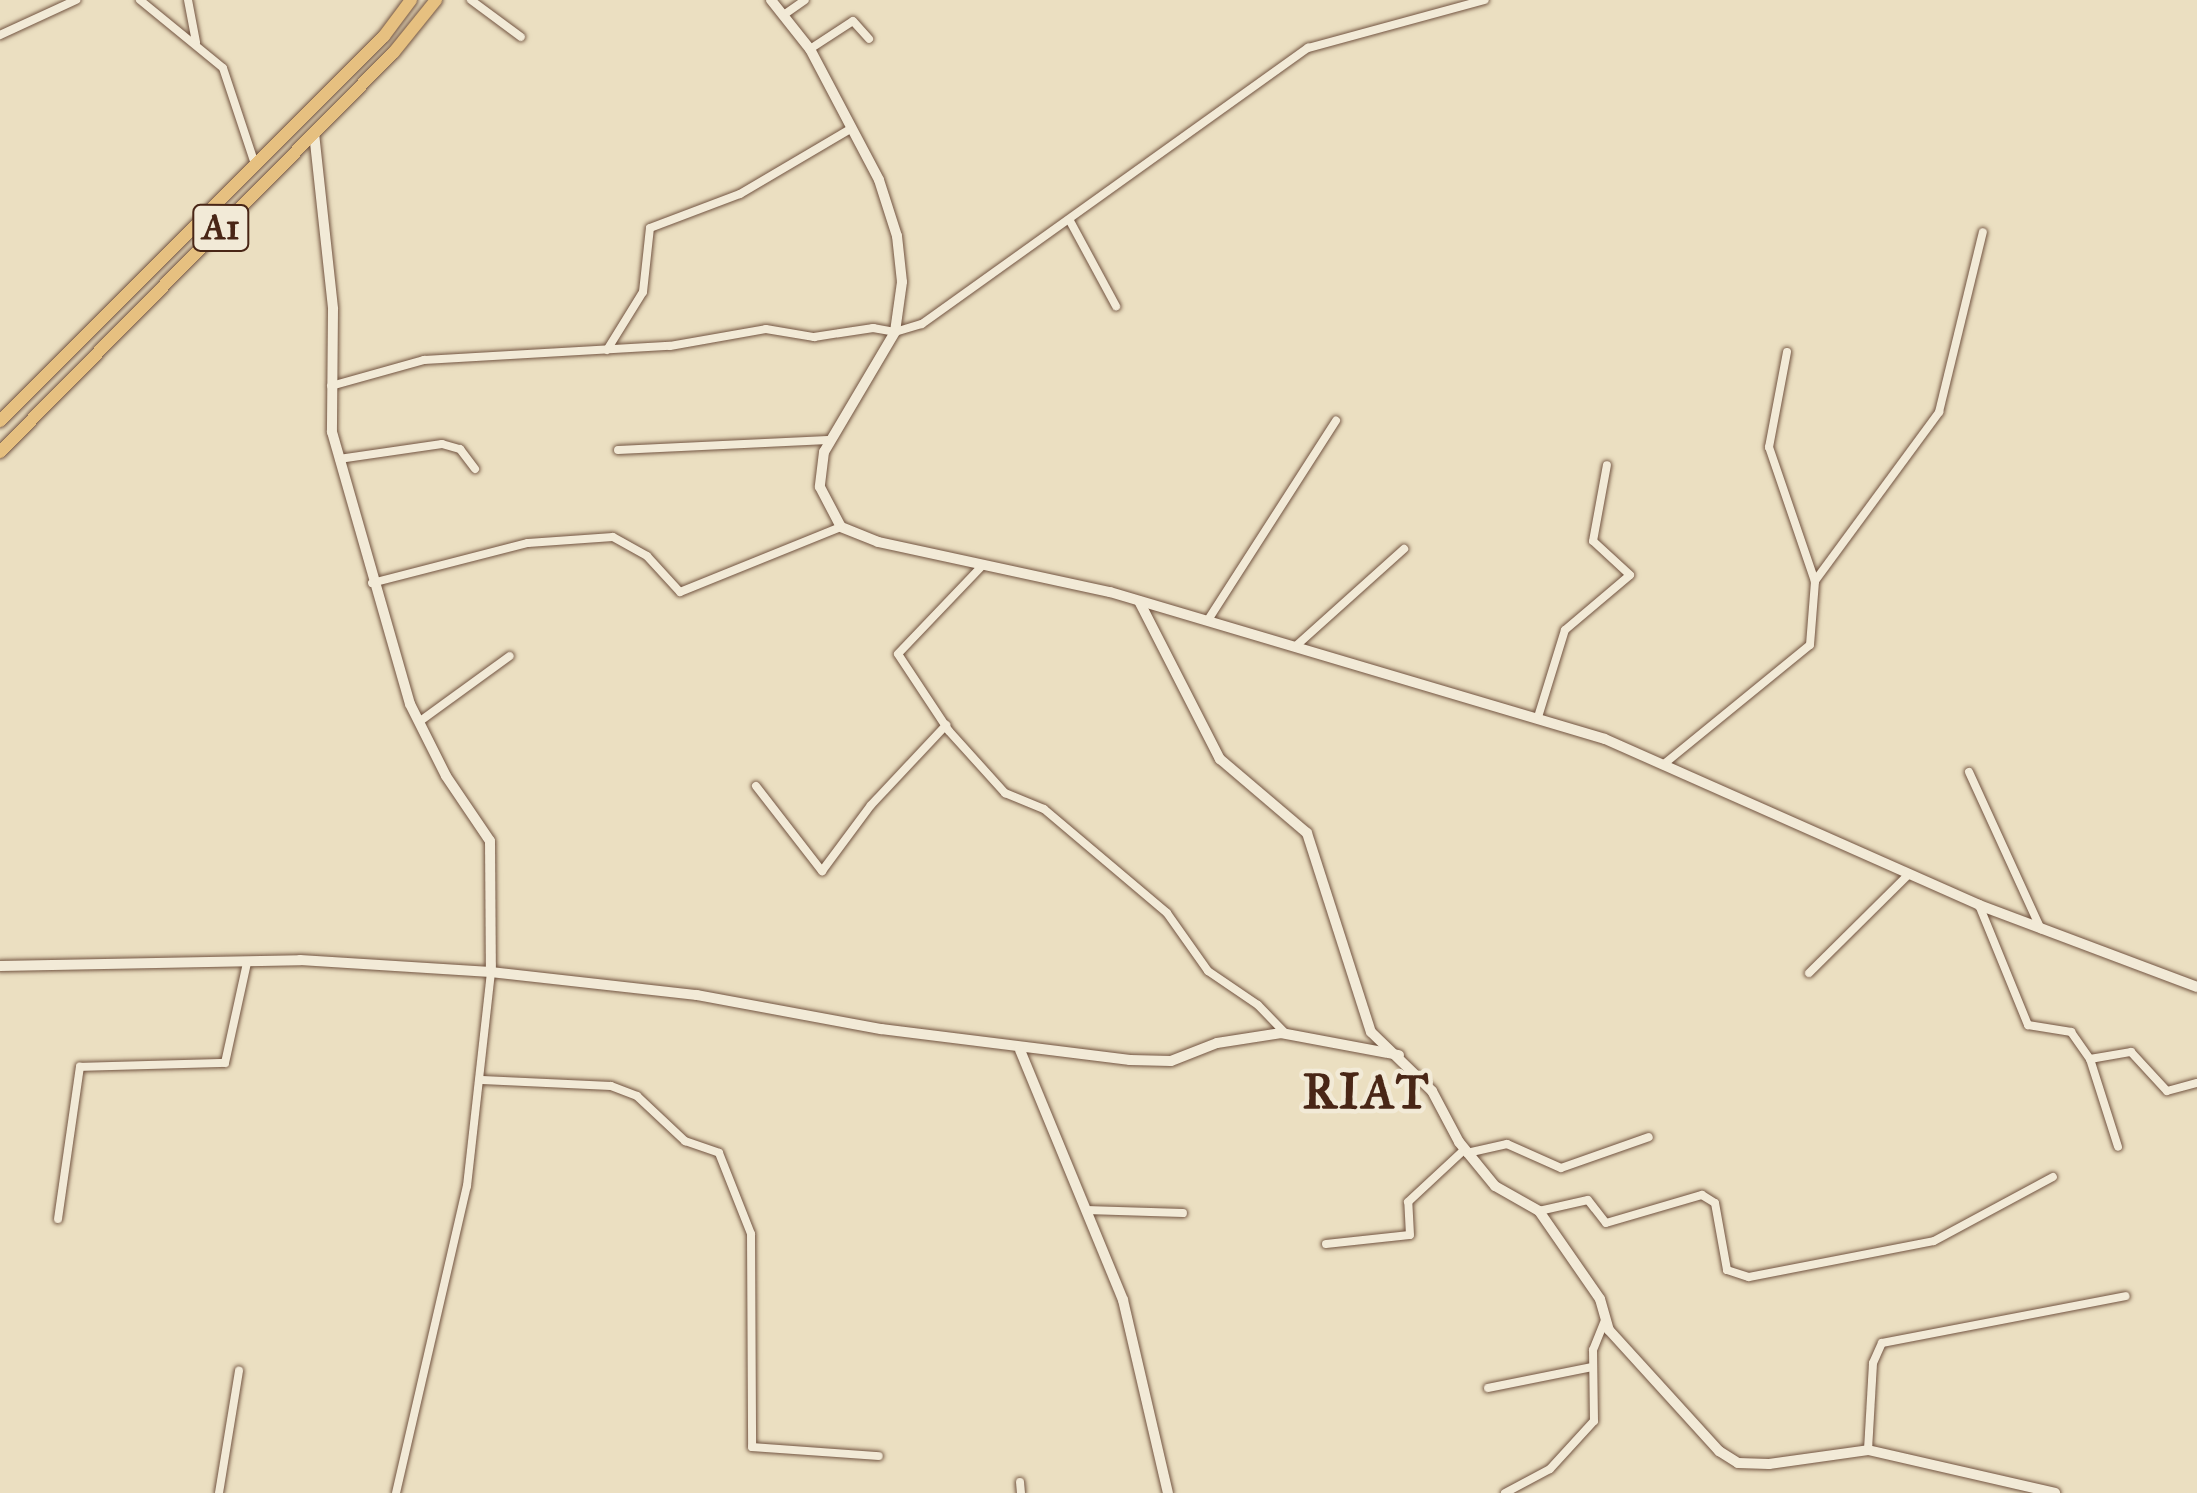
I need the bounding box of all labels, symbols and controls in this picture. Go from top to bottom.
road number: A1 [191,198,251,258]
district label: RIAT [1303,1063,1431,1121]

